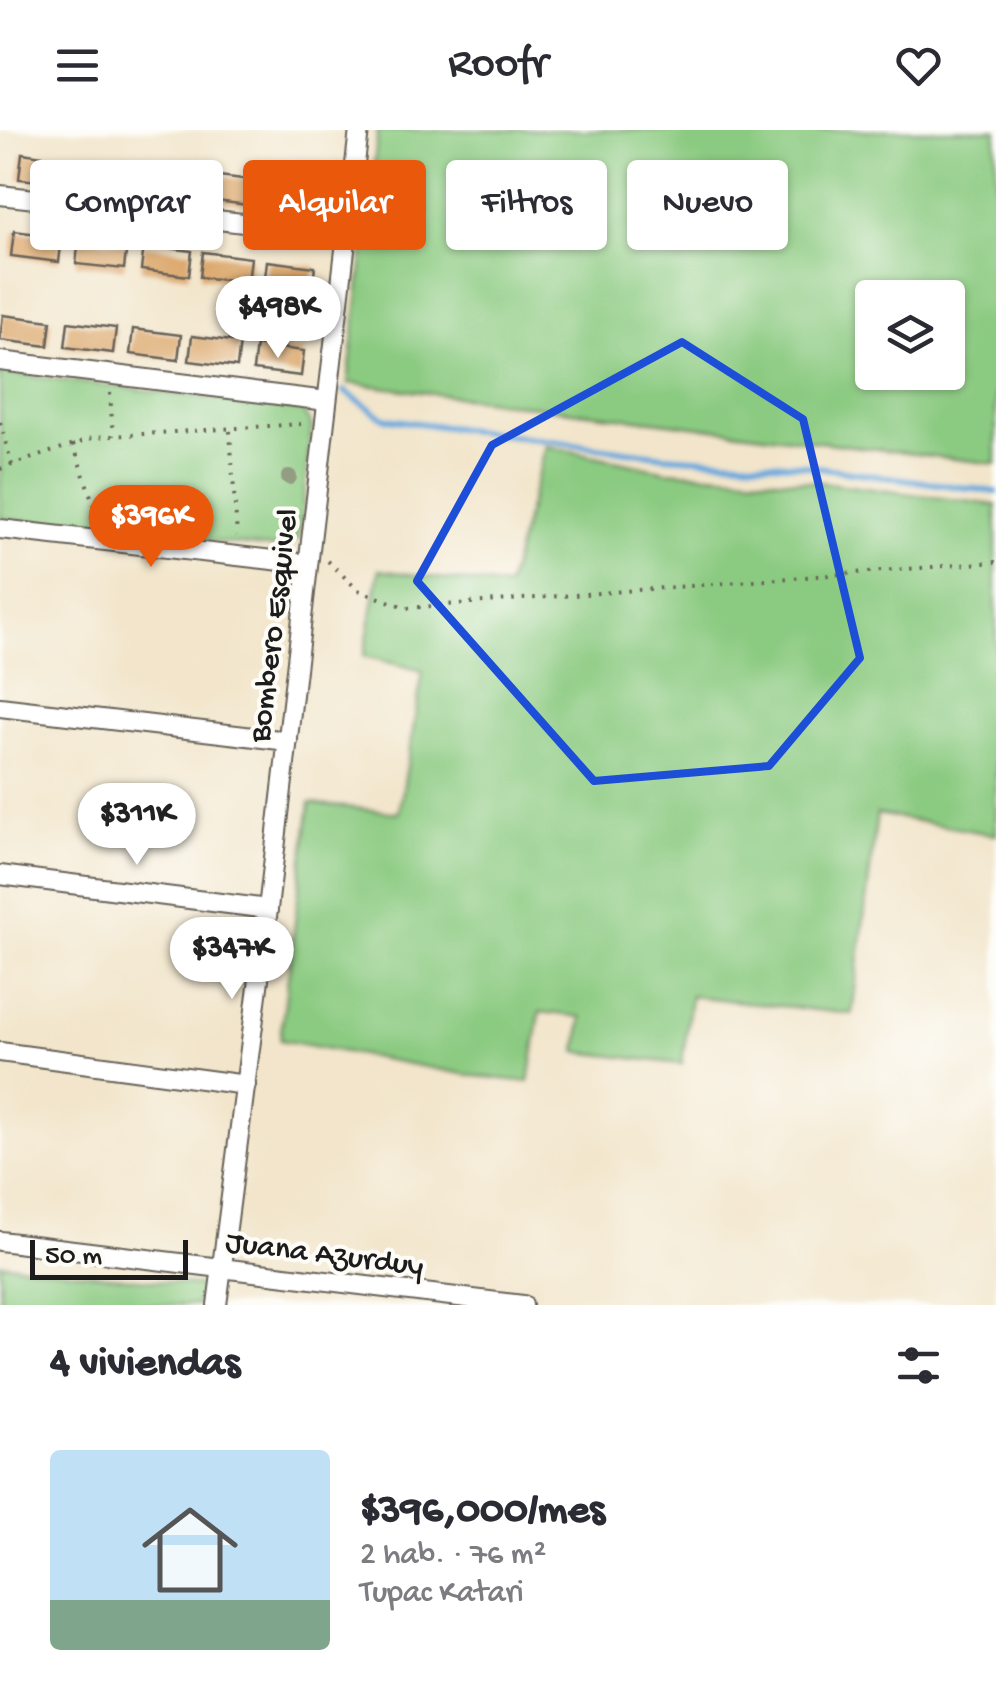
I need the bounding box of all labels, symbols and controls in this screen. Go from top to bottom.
icon: menu [50,38,105,93]
icon: heart [891,38,946,93]
text: Roofr [448,39,548,92]
chip: Comprar [30,160,223,250]
chip: Alquilar [243,160,426,250]
chip: Filtros [446,160,607,250]
chip: Nuevo [627,160,788,250]
pin: $498K [208,276,348,361]
map controls [855,280,965,390]
button: layers [855,280,965,390]
text: $498K [238,289,318,327]
pin: $396K [81,485,221,570]
text: $396K [111,498,191,536]
street label: Bombero Esquivel [243,507,309,746]
pin: $311K [67,783,207,868]
text: $311K [100,796,174,834]
pin: $347K [162,917,302,1002]
text: $347K [192,930,272,968]
street label: Juana Azurduy [223,1225,426,1287]
scale bar [30,1235,188,1280]
text: 50 m [45,1241,102,1274]
icon: filters [891,1338,946,1393]
text: 4 viviendas [50,1341,240,1390]
text: $396,000/mes [360,1488,605,1537]
icon: home [130,1490,250,1610]
text: 2 hab. · 76 m² [360,1537,546,1575]
text: Tupac Katari [360,1575,524,1613]

